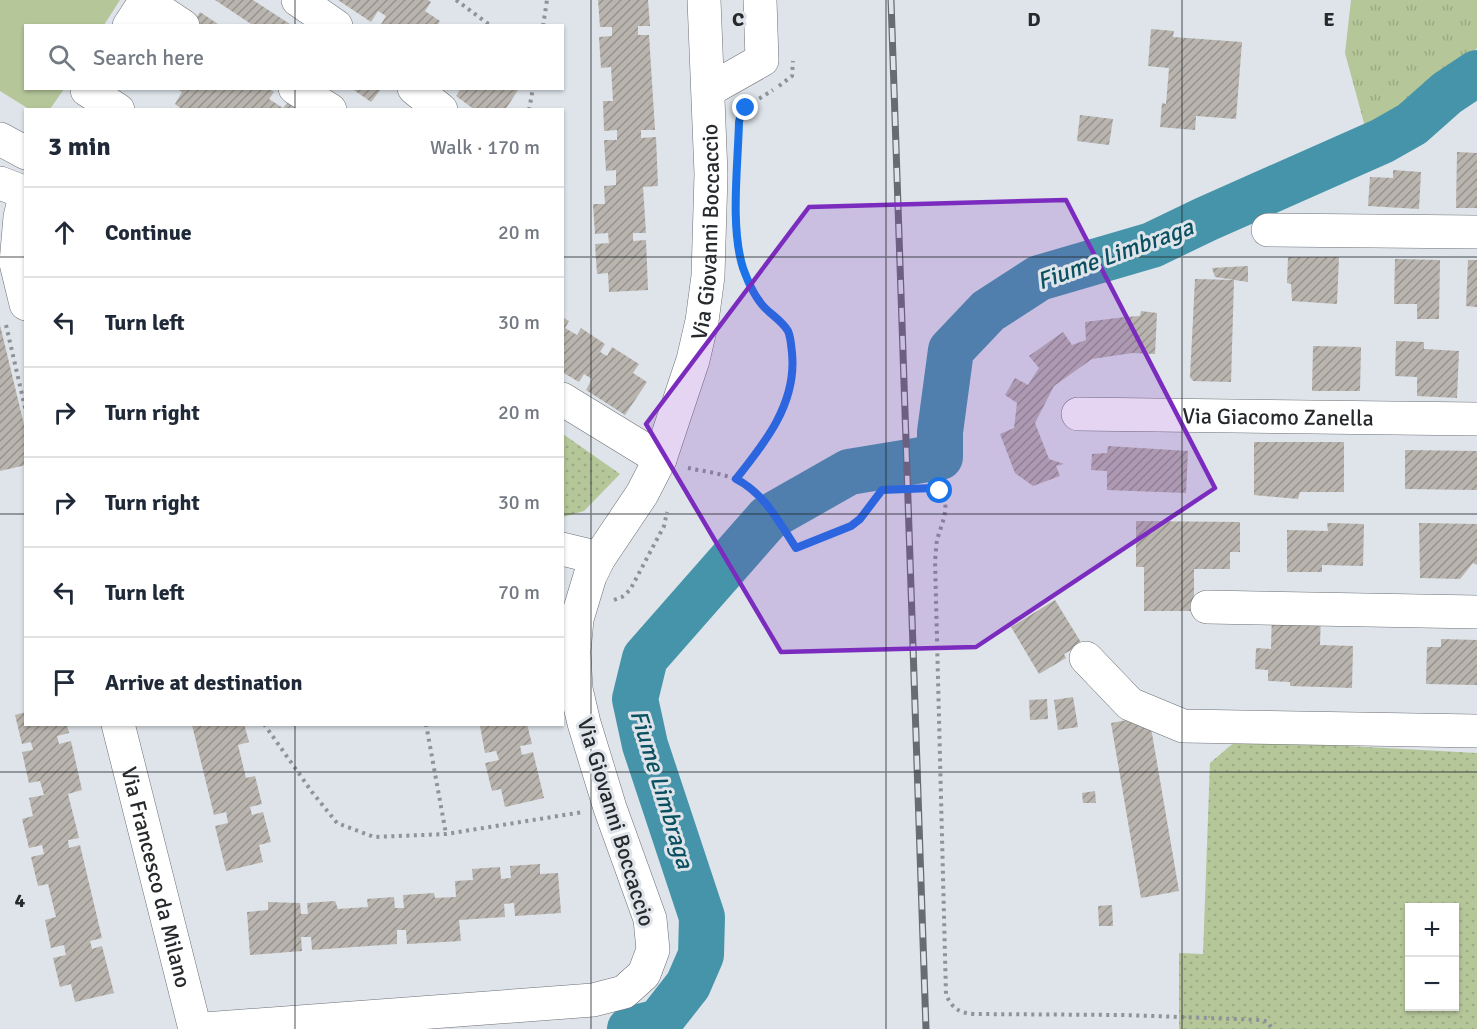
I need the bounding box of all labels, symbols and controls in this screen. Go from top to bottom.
text: C [732,7,744,32]
text: D [1027,7,1041,32]
text: E [1323,7,1335,32]
search box [24,24,564,90]
icon: search [45,41,78,74]
text: Search here [93,44,204,71]
route end [732,94,758,120]
street label: Via Giovanni Boccaccio [685,123,725,343]
text: 3 min [48,131,111,163]
text: Walk · 170 m [430,135,540,160]
water label: Fiume Limbraga [1033,211,1198,296]
icon: ahead [48,216,81,249]
text: Continue [105,219,192,246]
text: 20 m [498,220,540,245]
icon: left [48,306,81,339]
text: Turn left [105,309,185,336]
text: 30 m [498,310,540,335]
icon: right [48,396,81,429]
text: Turn right [105,399,200,426]
text: 20 m [498,400,540,425]
street label: Via Giacomo Zanella [1182,402,1374,431]
route start [926,477,952,503]
icon: right [48,486,81,519]
text: Turn right [105,489,200,516]
text: 30 m [498,490,540,515]
icon: left [48,576,81,609]
text: Turn left [105,579,185,606]
text: 70 m [498,580,540,605]
icon: arrive [48,666,81,699]
text: Arrive at destination [105,669,302,696]
water label: Fiume Limbraga [624,706,701,873]
street label: Via Giovanni Boccaccio [571,715,661,929]
street label: Via Francesco da Milano [116,764,198,990]
text: 4 [15,888,26,913]
map controls [1405,903,1459,1011]
button: + [1405,903,1459,957]
button: − [1405,957,1459,1011]

